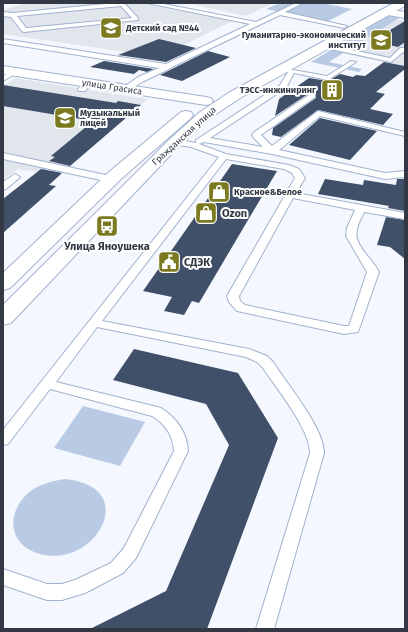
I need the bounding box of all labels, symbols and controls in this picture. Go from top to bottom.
school or university icon: Детский сад №44 [98,15,124,41]
place label: Детский сад №44 [125,23,199,33]
school or university icon: Гуманитарно-экономический институт [368,27,394,53]
place label: Гуманитарно-экономический институт [242,30,367,50]
street label: улица Грасиса [81,77,143,97]
building icon: ТЭСС-инжиниринг [319,77,345,103]
place label: ТЭСС-инжиниринг [240,85,316,95]
school or university icon: Музыкальный лицей [52,105,78,131]
street label: Гражданская улица [150,105,218,167]
place label: Музыкальный лицей [80,108,140,128]
shop icon: Красное&Белое [206,179,232,205]
place label: Красное&Белое [234,187,302,197]
shop icon: Ozon [193,200,219,226]
place label: Ozon [222,207,247,220]
bus stop icon: Улица Яноушека [94,213,120,239]
place label: Улица Яноушека [63,240,150,253]
public building icon: СДЭК [156,249,182,275]
place label: СДЭК [184,256,210,269]

